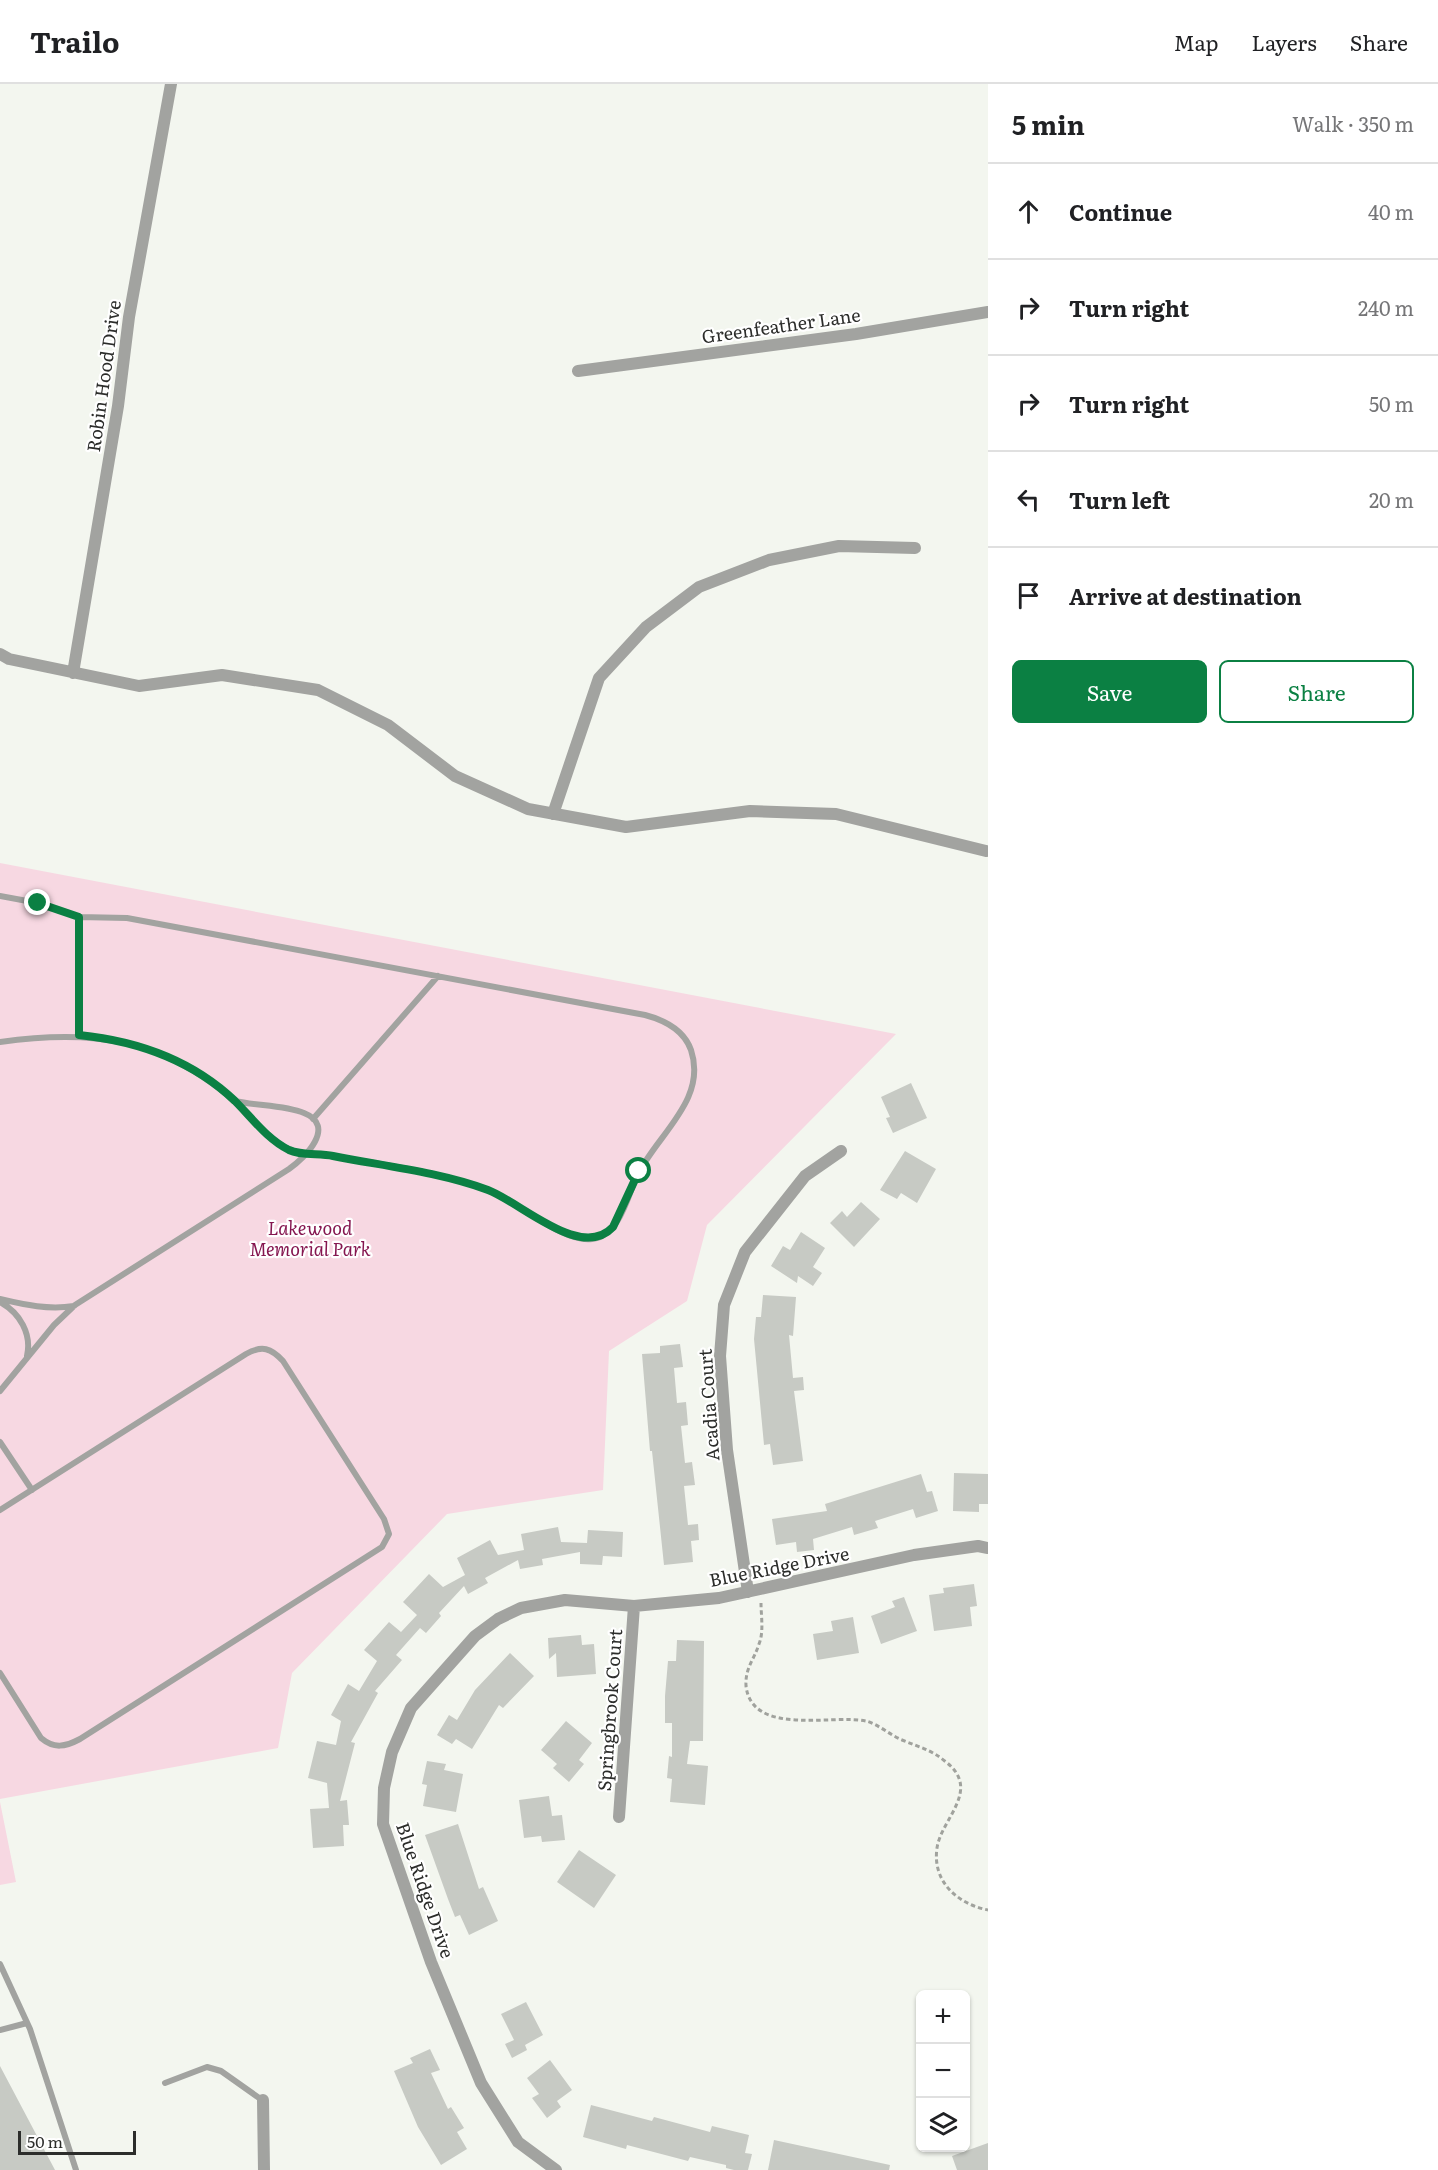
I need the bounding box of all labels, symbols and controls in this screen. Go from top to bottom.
text: Trailo [30,20,119,62]
text: Map [1174,26,1219,57]
text: Layers [1252,26,1317,57]
text: Share [1350,26,1408,57]
text: 5 min [1012,104,1085,143]
text: Walk · 350 m [1292,108,1414,138]
icon: ahead [1012,195,1045,228]
text: Continue [1069,195,1172,228]
text: 40 m [1368,196,1414,226]
icon: right [1012,291,1045,324]
text: Turn right [1069,291,1189,324]
text: 240 m [1358,292,1414,322]
street label: Robin Hood Drive [79,298,127,454]
street label: Greenfeather Lane [700,300,862,350]
icon: right [1012,387,1045,420]
text: Turn right [1069,387,1189,420]
text: 50 m [1369,388,1414,418]
icon: left [1012,483,1045,516]
text: Turn left [1069,483,1170,516]
text: 20 m [1369,484,1414,514]
icon: arrive [1012,579,1045,612]
text: Arrive at destination [1069,579,1302,612]
button: Save [1012,660,1207,723]
button: Share [1219,660,1414,723]
route end [24,889,50,915]
route start [625,1157,651,1183]
park label: Lakewood Memorial Park [249,1214,371,1262]
street label: Acadia Court [691,1347,725,1462]
street label: Blue Ridge Drive [707,1539,851,1593]
street label: Springbrook Court [590,1627,628,1792]
street label: Blue Ridge Drive [390,1818,462,1962]
map controls [916,1990,970,2152]
button: + [916,1990,970,2044]
button: − [916,2044,970,2098]
button: layers [916,2098,970,2152]
scale bar [18,2128,136,2156]
text: 50 m [27,2129,63,2153]

